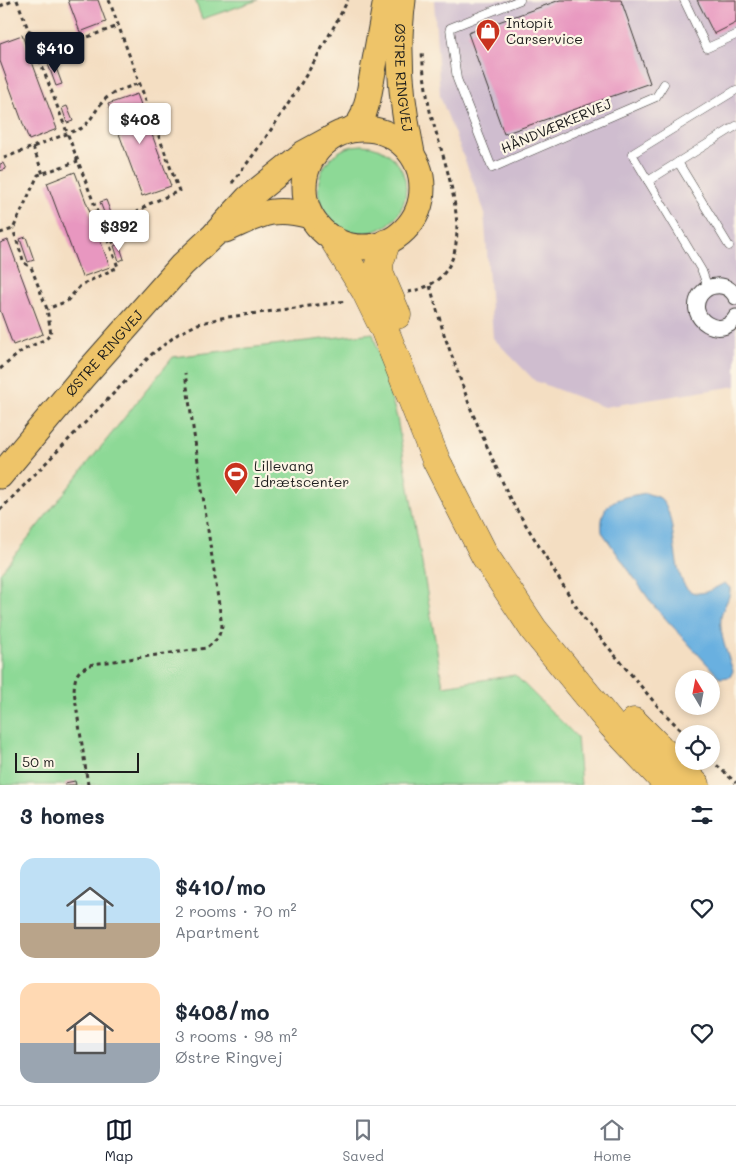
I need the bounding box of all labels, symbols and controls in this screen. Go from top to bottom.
place label: Intopit Carservice [506,13,583,48]
shop icon: Intopit Carservice [475,18,501,52]
street label: ØSTRE RINGVEJ [391,23,418,134]
pin: $410 [25,32,85,74]
text: $410 [36,37,74,58]
street label: HÅNDVÆRKERVEJ [498,94,614,157]
pin: $408 [110,102,170,145]
text: $408 [120,108,160,129]
pin: $392 [89,210,149,252]
text: $392 [100,215,138,236]
street label: ØSTRE RINGVEJ [61,305,147,400]
place label: Lillevang Idrætscenter [254,456,349,491]
sports icon: Lillevang Idrætscenter [223,461,249,495]
north arrow [675,670,720,715]
map controls [675,670,720,770]
button: locate [675,725,720,770]
scale bar [15,750,139,773]
text: 50 m [22,752,54,771]
icon: filters [688,801,716,829]
text: 3 homes [20,802,105,829]
text: $410/mo [175,873,266,900]
icon: home [60,878,120,938]
icon: heart [688,894,716,922]
text: 2 rooms · 70 m² [175,900,296,921]
text: Apartment [175,921,260,942]
text: $408/mo [175,998,270,1025]
icon: home [60,1003,120,1063]
icon: heart [688,1019,716,1047]
text: 3 rooms · 98 m² [175,1025,297,1046]
text: Østre Ringvej [175,1046,283,1067]
tab: Map [105,1116,133,1165]
tab: Saved [342,1116,384,1165]
tab: Home [593,1116,631,1165]

